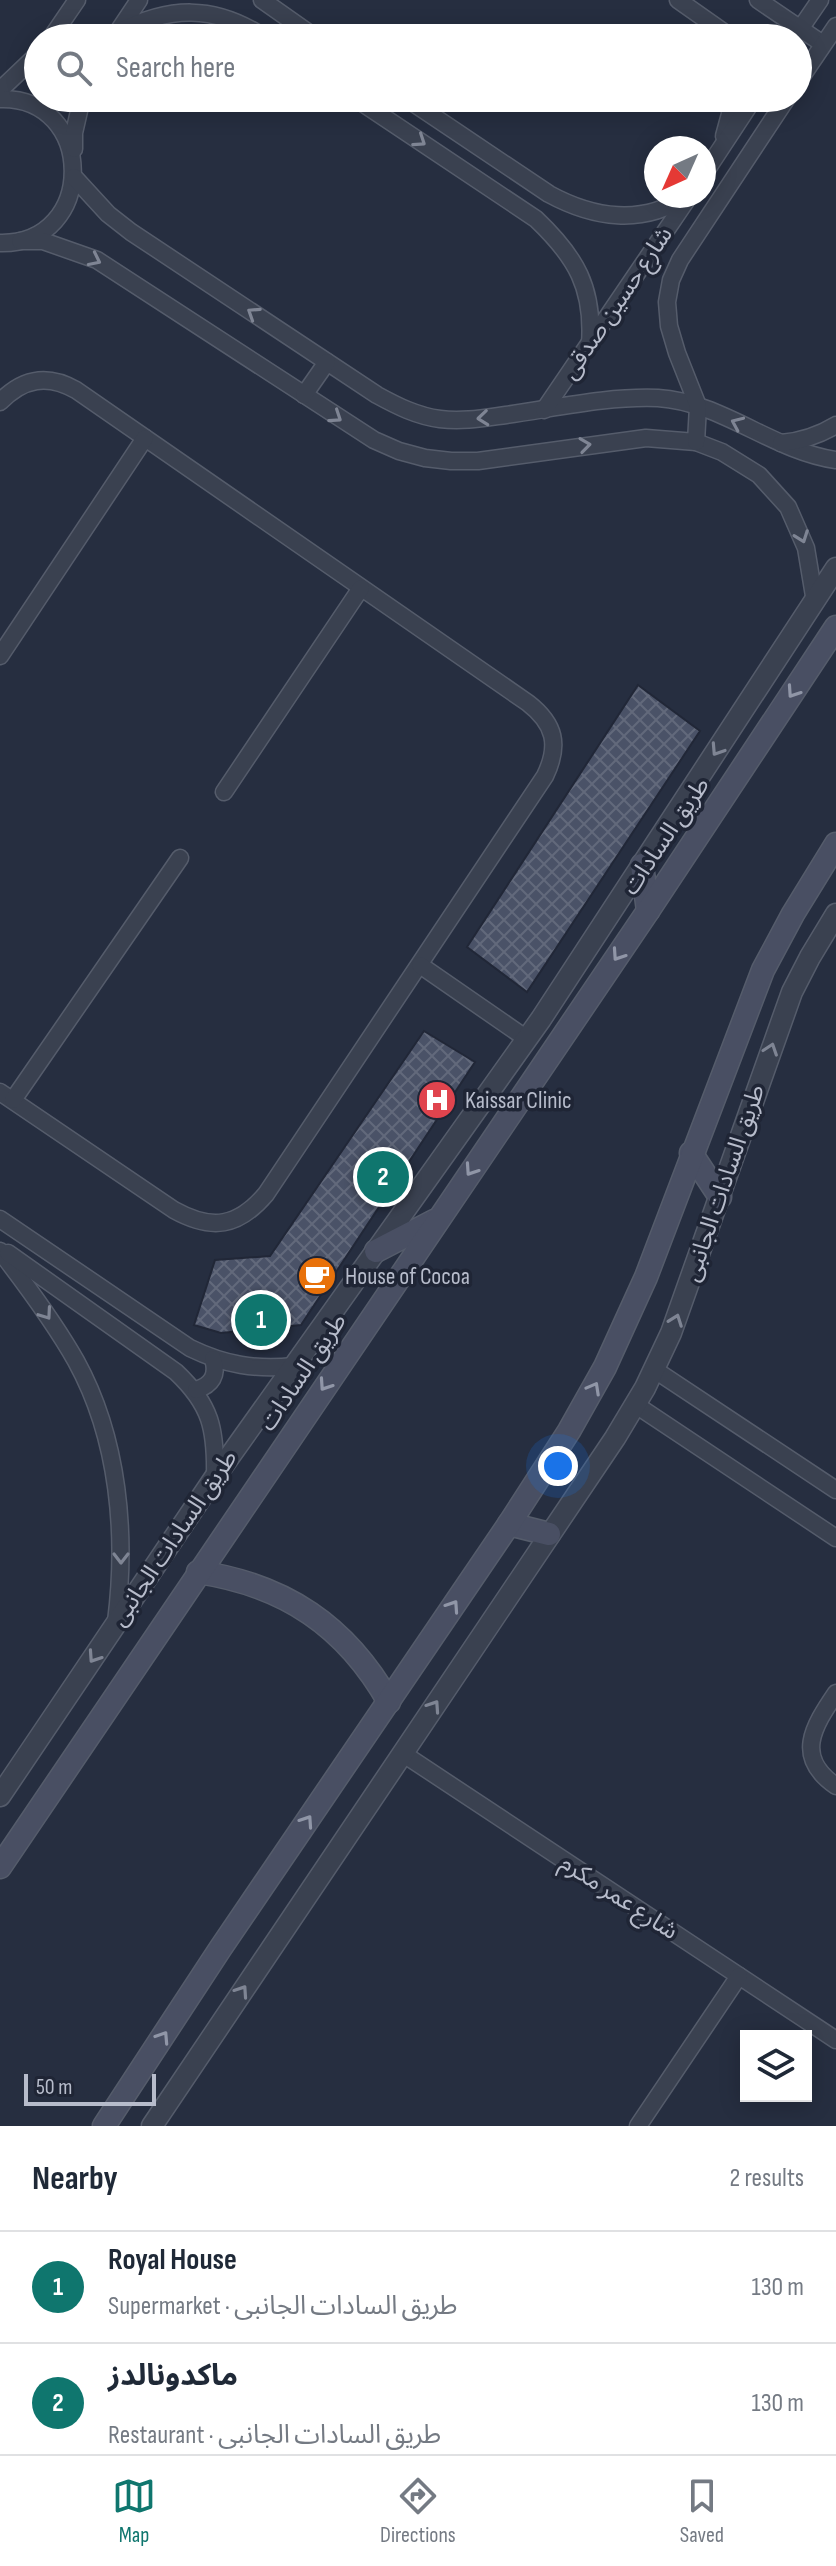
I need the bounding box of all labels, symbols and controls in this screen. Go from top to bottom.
search box [24,24,812,112]
icon: search [52,46,96,90]
text: Search here [116,50,235,86]
one-way arrow [411,132,425,147]
north arrow [644,136,716,208]
street label: شارع حسين صدقى [555,221,681,386]
one-way arrow [86,250,101,266]
one-way arrow [247,307,261,322]
one-way arrow [327,407,342,422]
one-way arrow [476,410,489,427]
one-way arrow [731,417,745,433]
one-way arrow [578,437,592,454]
one-way arrow [792,529,809,543]
one-way arrow [788,684,803,698]
one-way arrow [712,742,727,756]
street label: طريق السادات [616,772,716,900]
one-way arrow [612,947,627,961]
one-way arrow [762,1042,778,1056]
hospital icon: Kaissar Clinic [416,1079,458,1121]
street label: طريق السادات الجانبى [677,1081,771,1285]
place label: Kaissar Clinic [465,1086,572,1115]
pin: 2 [357,1147,409,1207]
one-way arrow [466,1162,481,1176]
cafe icon: House of Cocoa [296,1255,338,1297]
place label: House of Cocoa [345,1262,470,1291]
pin: 1 [235,1290,287,1350]
one-way arrow [36,1305,51,1319]
street label: طريق السادات [253,1308,353,1436]
one-way arrow [666,1314,682,1328]
one-way arrow [320,1377,335,1391]
one-way arrow [584,1382,600,1396]
street label: طريق السادات الجانبى [104,1444,244,1632]
your location [538,1446,578,1486]
one-way arrow [112,1552,130,1565]
one-way arrow [444,1601,459,1615]
one-way arrow [89,1648,104,1662]
one-way arrow [424,1700,439,1714]
one-way arrow [298,1816,313,1830]
street label: شارع عمر مكرم [553,1848,683,1948]
one-way arrow [233,1986,248,2000]
map controls [740,2030,812,2102]
button: layers [740,2030,812,2102]
one-way arrow [153,2032,168,2046]
scale bar [24,2070,156,2106]
text: 50 m [36,2074,72,2101]
text: Nearby [32,2158,118,2199]
text: 2 results [730,2163,804,2194]
text: Royal House [108,2242,237,2278]
text: 1 [53,2272,63,2303]
text: 130 m [752,2272,804,2303]
text: Supermarket · طريق السادات الجانبى [108,2291,457,2322]
text: ماكدونالدز [108,2358,238,2394]
text: 2 [52,2388,64,2419]
text: 130 m [752,2388,804,2419]
text: Restaurant · طريق السادات الجانبى [108,2420,441,2451]
tab: Map [112,2474,156,2549]
tab: Directions [380,2474,456,2549]
tab: Saved [680,2474,724,2549]

